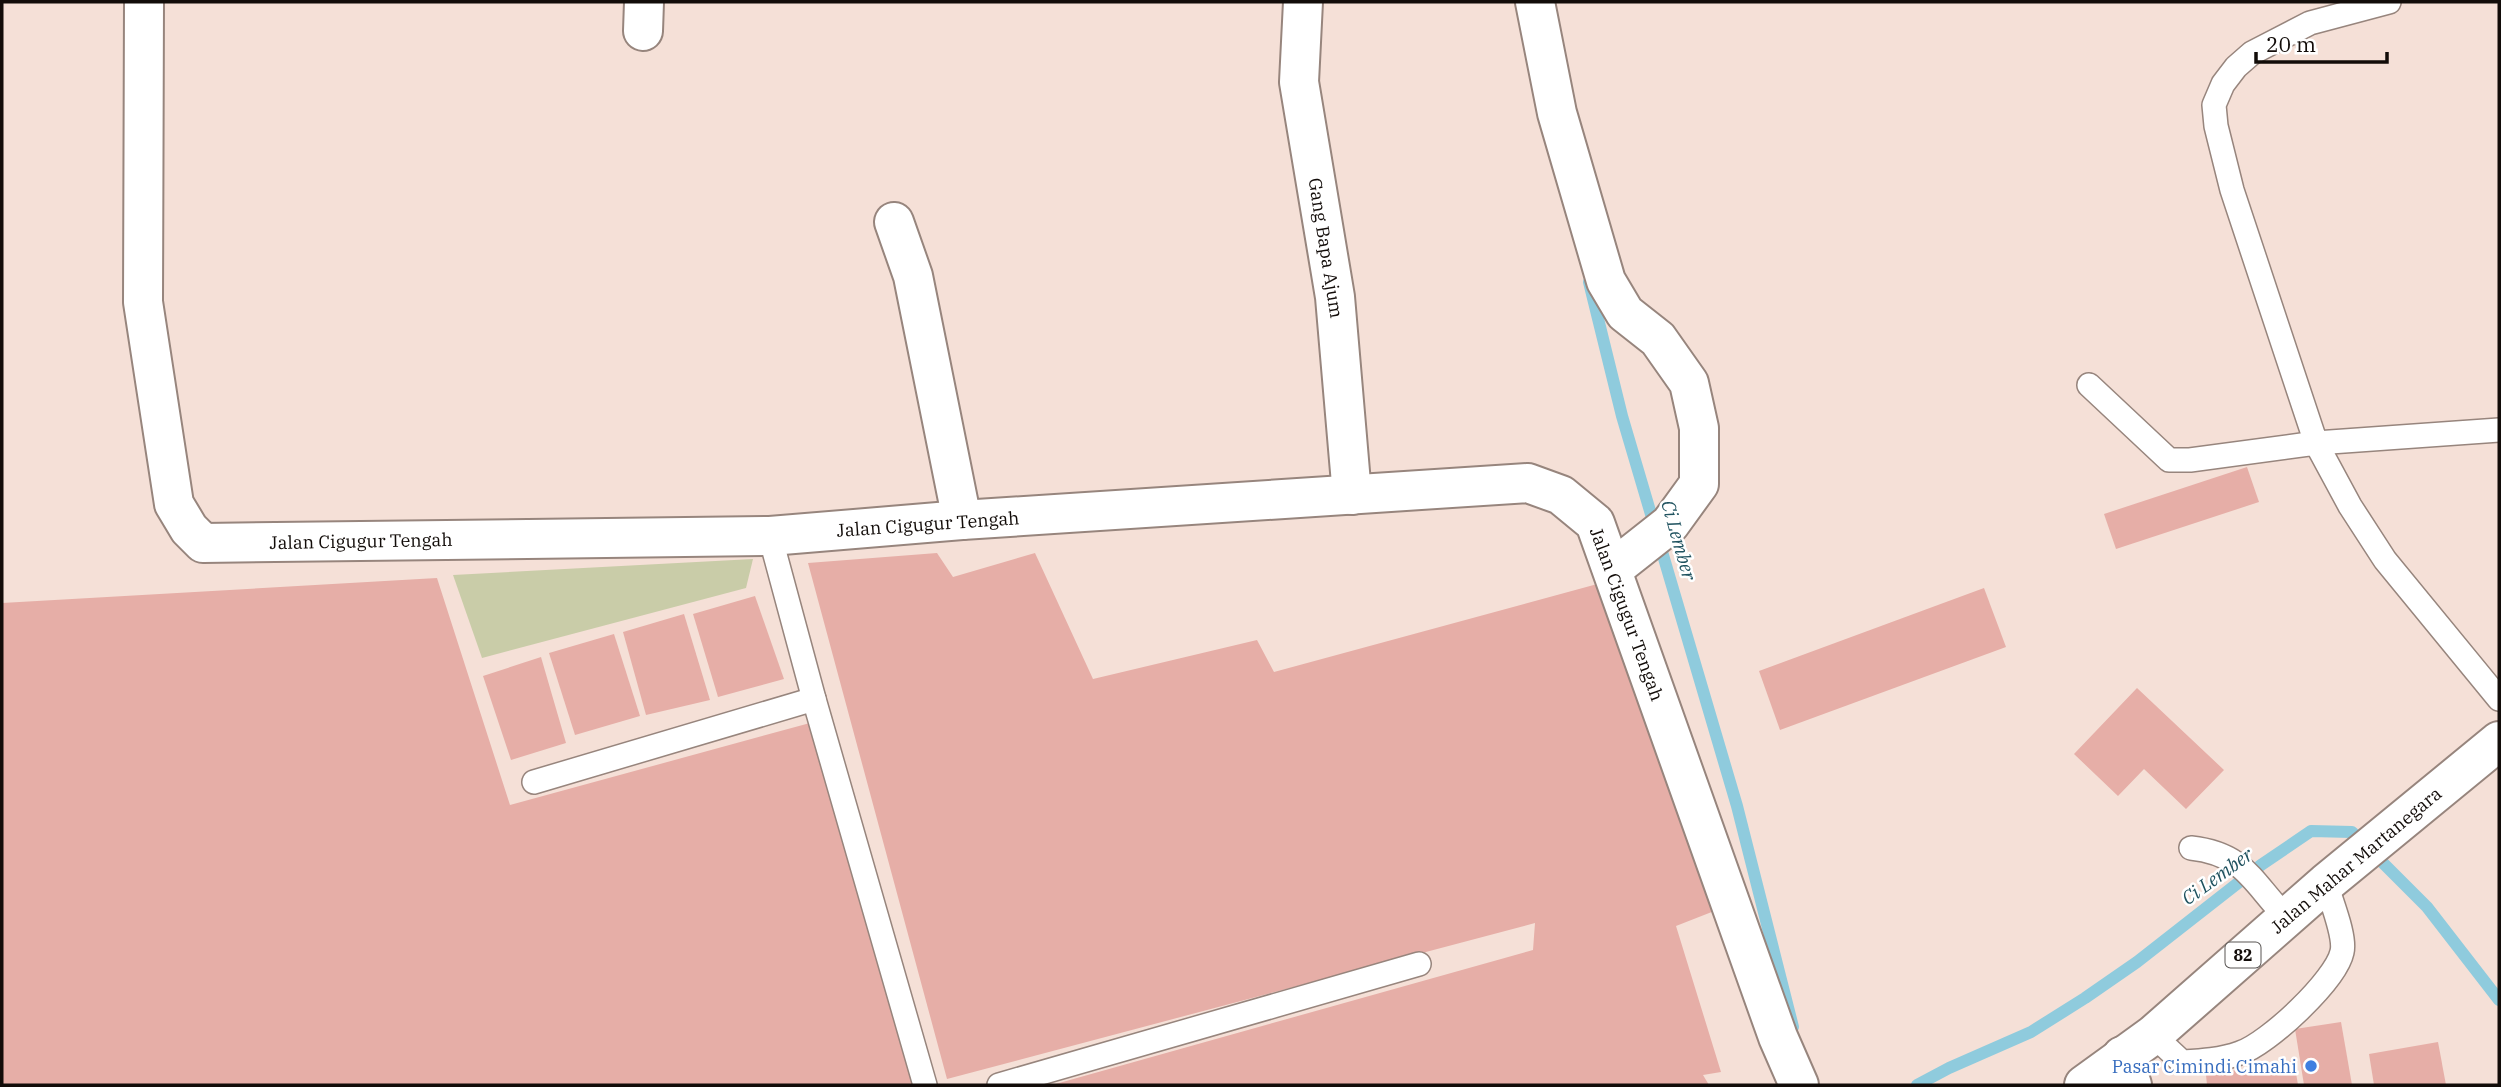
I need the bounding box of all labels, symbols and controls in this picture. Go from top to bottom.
scale bar [2256,21,2387,65]
text: 20 m [2266,30,2316,58]
street label: Gang Bapa Ajum [1304,176,1348,320]
water label: Ci Lember [1656,497,1702,583]
street label: Jalan Cigugur Tengah [836,506,1020,542]
street label: Jalan Cigugur Tengah [1585,524,1669,704]
street label: Jalan Cigugur Tengah [269,528,453,554]
street label: Jalan Mahar Martanegara [2266,782,2446,938]
water label: Ci Lember [2177,842,2258,910]
road number: 82 [2226,942,2260,967]
place label: Pasar Cimindi Cimahi [2112,1055,2297,1078]
marker: Pasar Cimindi Cimahi [2303,1058,2319,1074]

